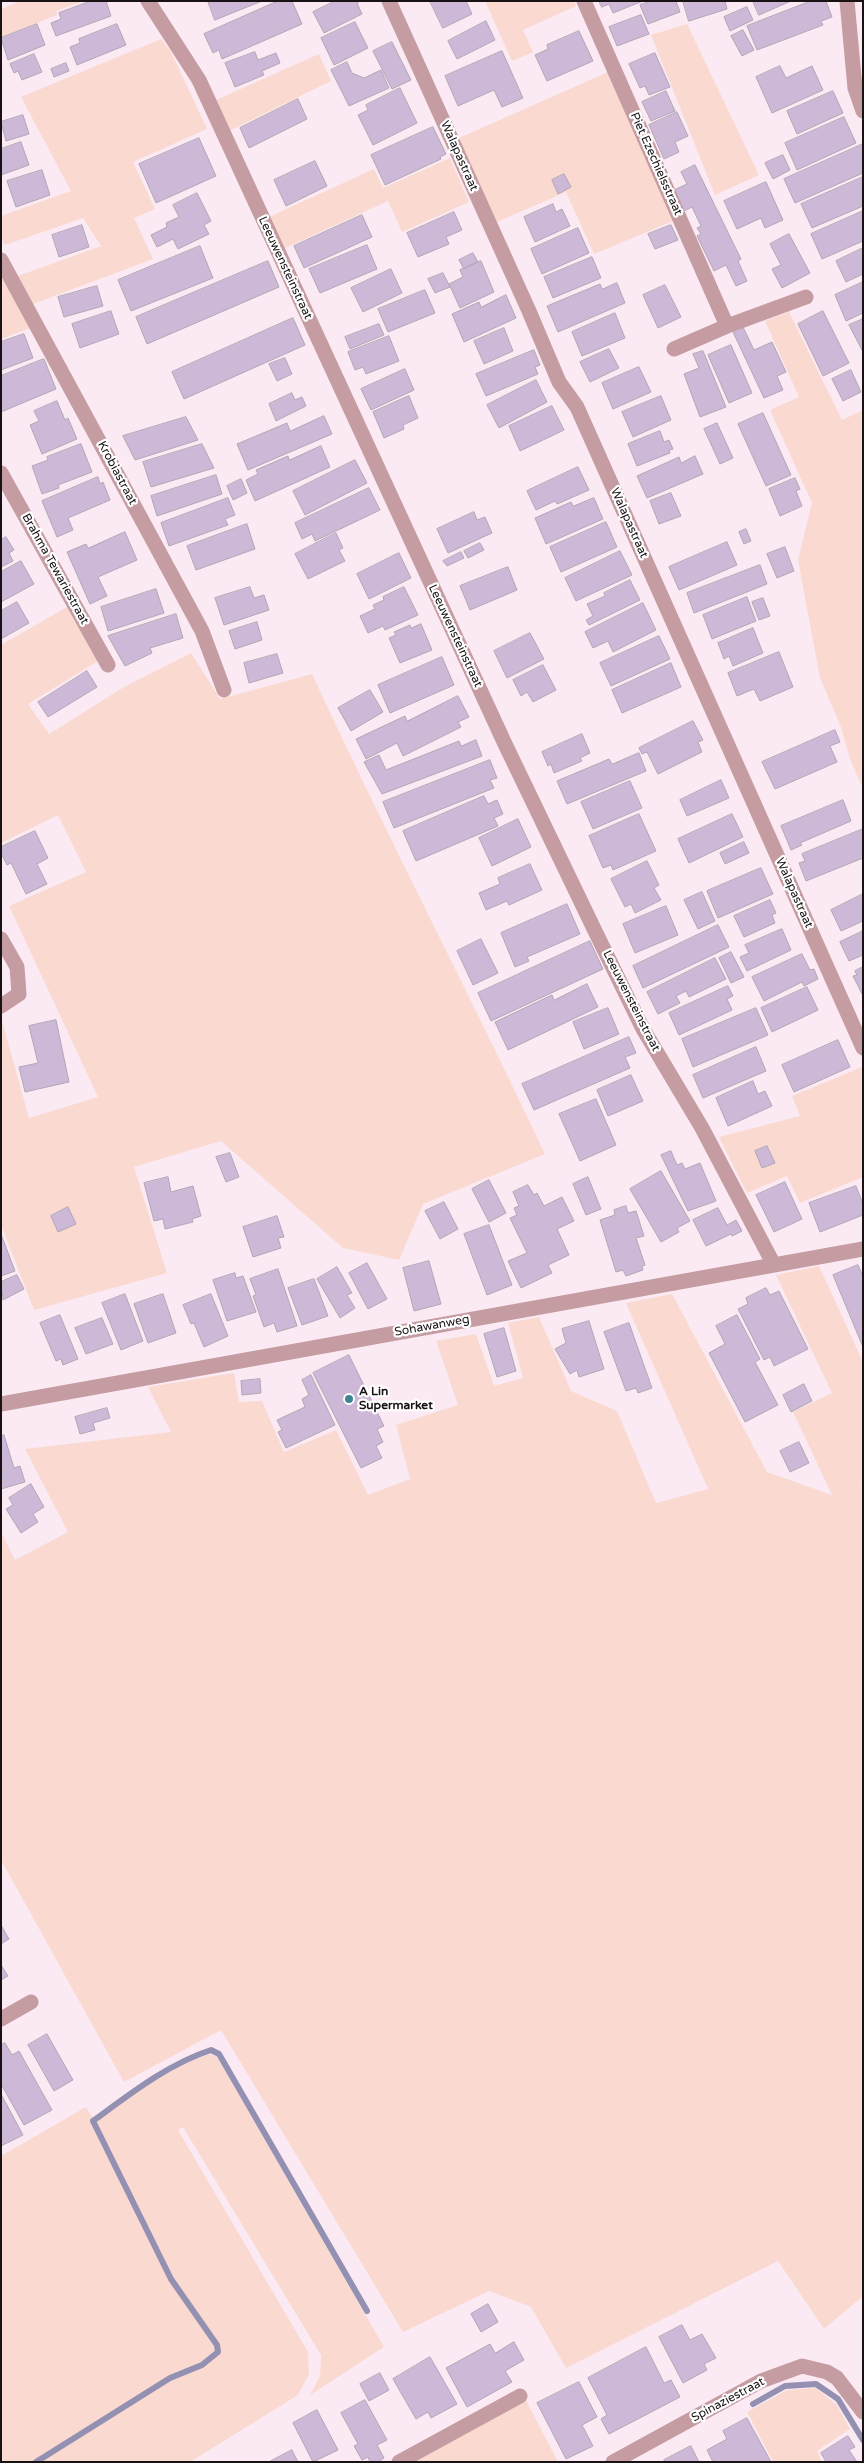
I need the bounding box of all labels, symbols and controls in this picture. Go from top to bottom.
street label: Piet Ezechielsstraat [627,110,685,218]
street label: Walapastraat [437,119,481,193]
street label: Leeuwensteinstraat [255,214,315,322]
street label: Krobiastraat [94,439,140,507]
street label: Walapastraat [607,486,651,560]
street label: Brahma Tewariestraat [19,511,91,627]
street label: Leeuwensteinstraat [425,582,485,690]
street label: Walapastraat [772,856,816,930]
street label: Leeuwensteinstraat [599,948,663,1054]
street label: Sohawanweg [393,1312,471,1340]
place label: A Lin Supermarket [359,1385,433,1413]
marker: A Lin Supermarket [343,1393,355,1405]
street label: Spinaziestraat [689,2375,767,2425]

